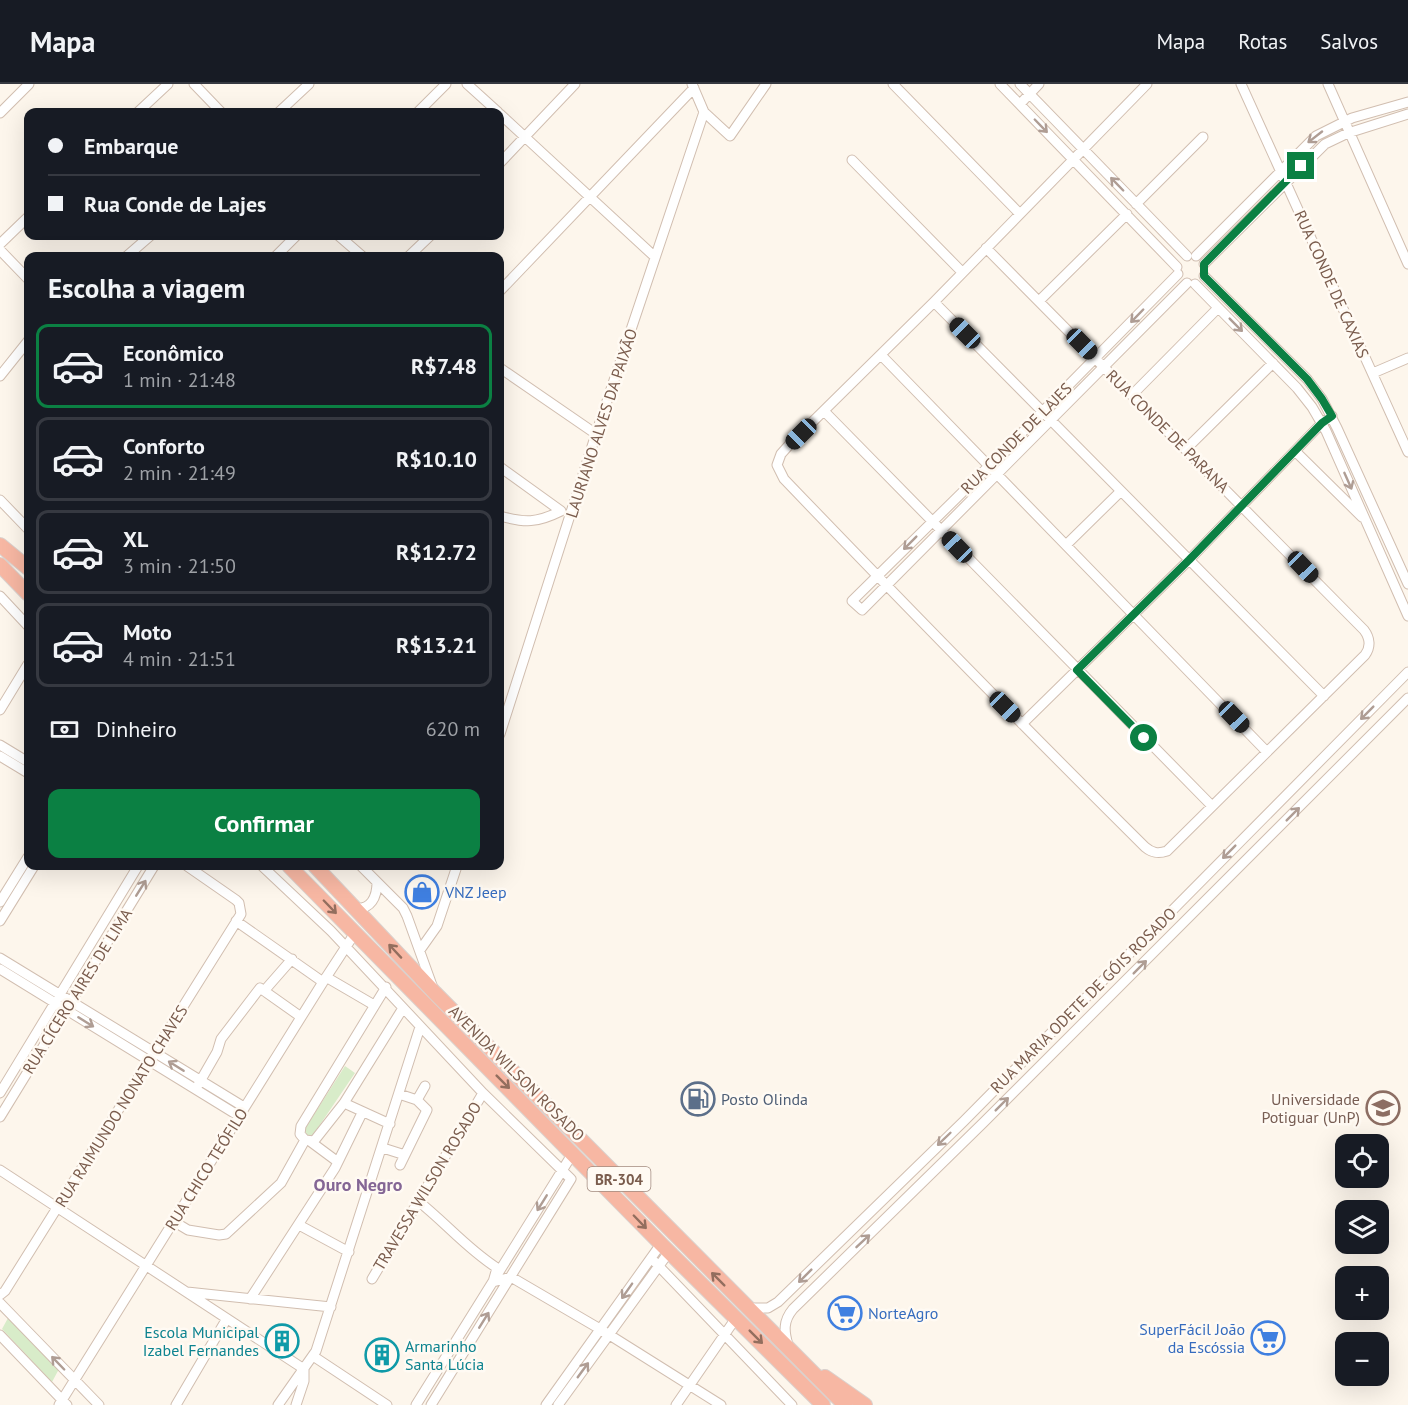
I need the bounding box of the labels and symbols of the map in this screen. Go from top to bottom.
one-way arrow [1034,118,1048,133]
one-way arrow [1307,131,1323,144]
route end [1287,152,1314,179]
one-way arrow [1109,176,1124,191]
street label: RUA CONDE DE CAXIAS [1290,207,1374,361]
one-way arrow [1129,308,1144,323]
car [946,314,984,352]
one-way arrow [1228,318,1243,333]
car [1063,325,1101,363]
street label: LAURIANO ALVES DA PAIXÃO [561,326,641,520]
street label: RUA CONDE DE PARANA [1102,365,1234,497]
street label: RUA CONDE DE LAJES [956,378,1076,498]
car [782,415,820,453]
one-way arrow [1343,472,1355,490]
car [938,528,976,566]
one-way arrow [903,536,918,551]
car [1284,548,1322,586]
car [986,688,1024,726]
car [1215,698,1253,736]
one-way arrow [1359,706,1374,721]
route start [1130,724,1157,751]
one-way arrow [1286,807,1301,822]
one-way arrow [1222,844,1237,859]
shop icon: VNZ Jeep [404,874,440,910]
one-way arrow [135,880,147,897]
place label: VNZ Jeep [444,882,507,902]
one-way arrow [322,900,337,915]
street label: RUA MARIA ODETE DE GÓIS ROSADO [986,903,1180,1097]
street label: RUA CÍCERO AIRES DE LIMA [18,904,136,1077]
one-way arrow [388,943,402,958]
one-way arrow [1133,959,1148,974]
street label: RUA RAIMUNDO NONATO CHAVES [50,1001,192,1211]
street label: AVENIDA WILSON ROSADO [445,1001,589,1145]
one-way arrow [77,1015,94,1028]
one-way arrow [168,1060,185,1073]
one-way arrow [496,1075,511,1090]
fuel station icon: Posto Olinda [680,1081,716,1117]
place label: Posto Olinda [721,1089,808,1109]
place label: Universidade Potiguar (UnP) [1261,1089,1360,1127]
school or university icon: Universidade Potiguar (UnP) [1365,1090,1401,1126]
one-way arrow [995,1097,1010,1112]
street label: TRAVESSA WILSON ROSADO [369,1098,485,1274]
street label: RUA CHICO TEÓFILO [160,1104,252,1234]
one-way arrow [937,1132,952,1147]
road number: BR-304 [588,1167,650,1191]
district label: Ouro Negro [314,1173,403,1196]
one-way arrow [536,1194,548,1211]
one-way arrow [632,1214,647,1229]
one-way arrow [856,1234,871,1248]
one-way arrow [798,1269,813,1283]
one-way arrow [711,1272,726,1287]
one-way arrow [621,1283,633,1299]
supermarket icon: NorteAgro [827,1295,863,1331]
place label: NorteAgro [868,1303,938,1323]
one-way arrow [479,1312,491,1329]
place label: SuperFácil João da Escóssia [1139,1319,1245,1357]
supermarket icon: SuperFácil João da Escóssia [1250,1320,1286,1356]
place label: Escola Municipal Izabel Fernandes [143,1322,259,1360]
building icon: Escola Municipal Izabel Fernandes [264,1323,300,1359]
one-way arrow [748,1330,763,1344]
place label: Armarinho Santa Lúcia [405,1336,484,1374]
building icon: Armarinho Santa Lúcia [364,1337,400,1373]
one-way arrow [51,1355,65,1370]
one-way arrow [577,1362,589,1378]

